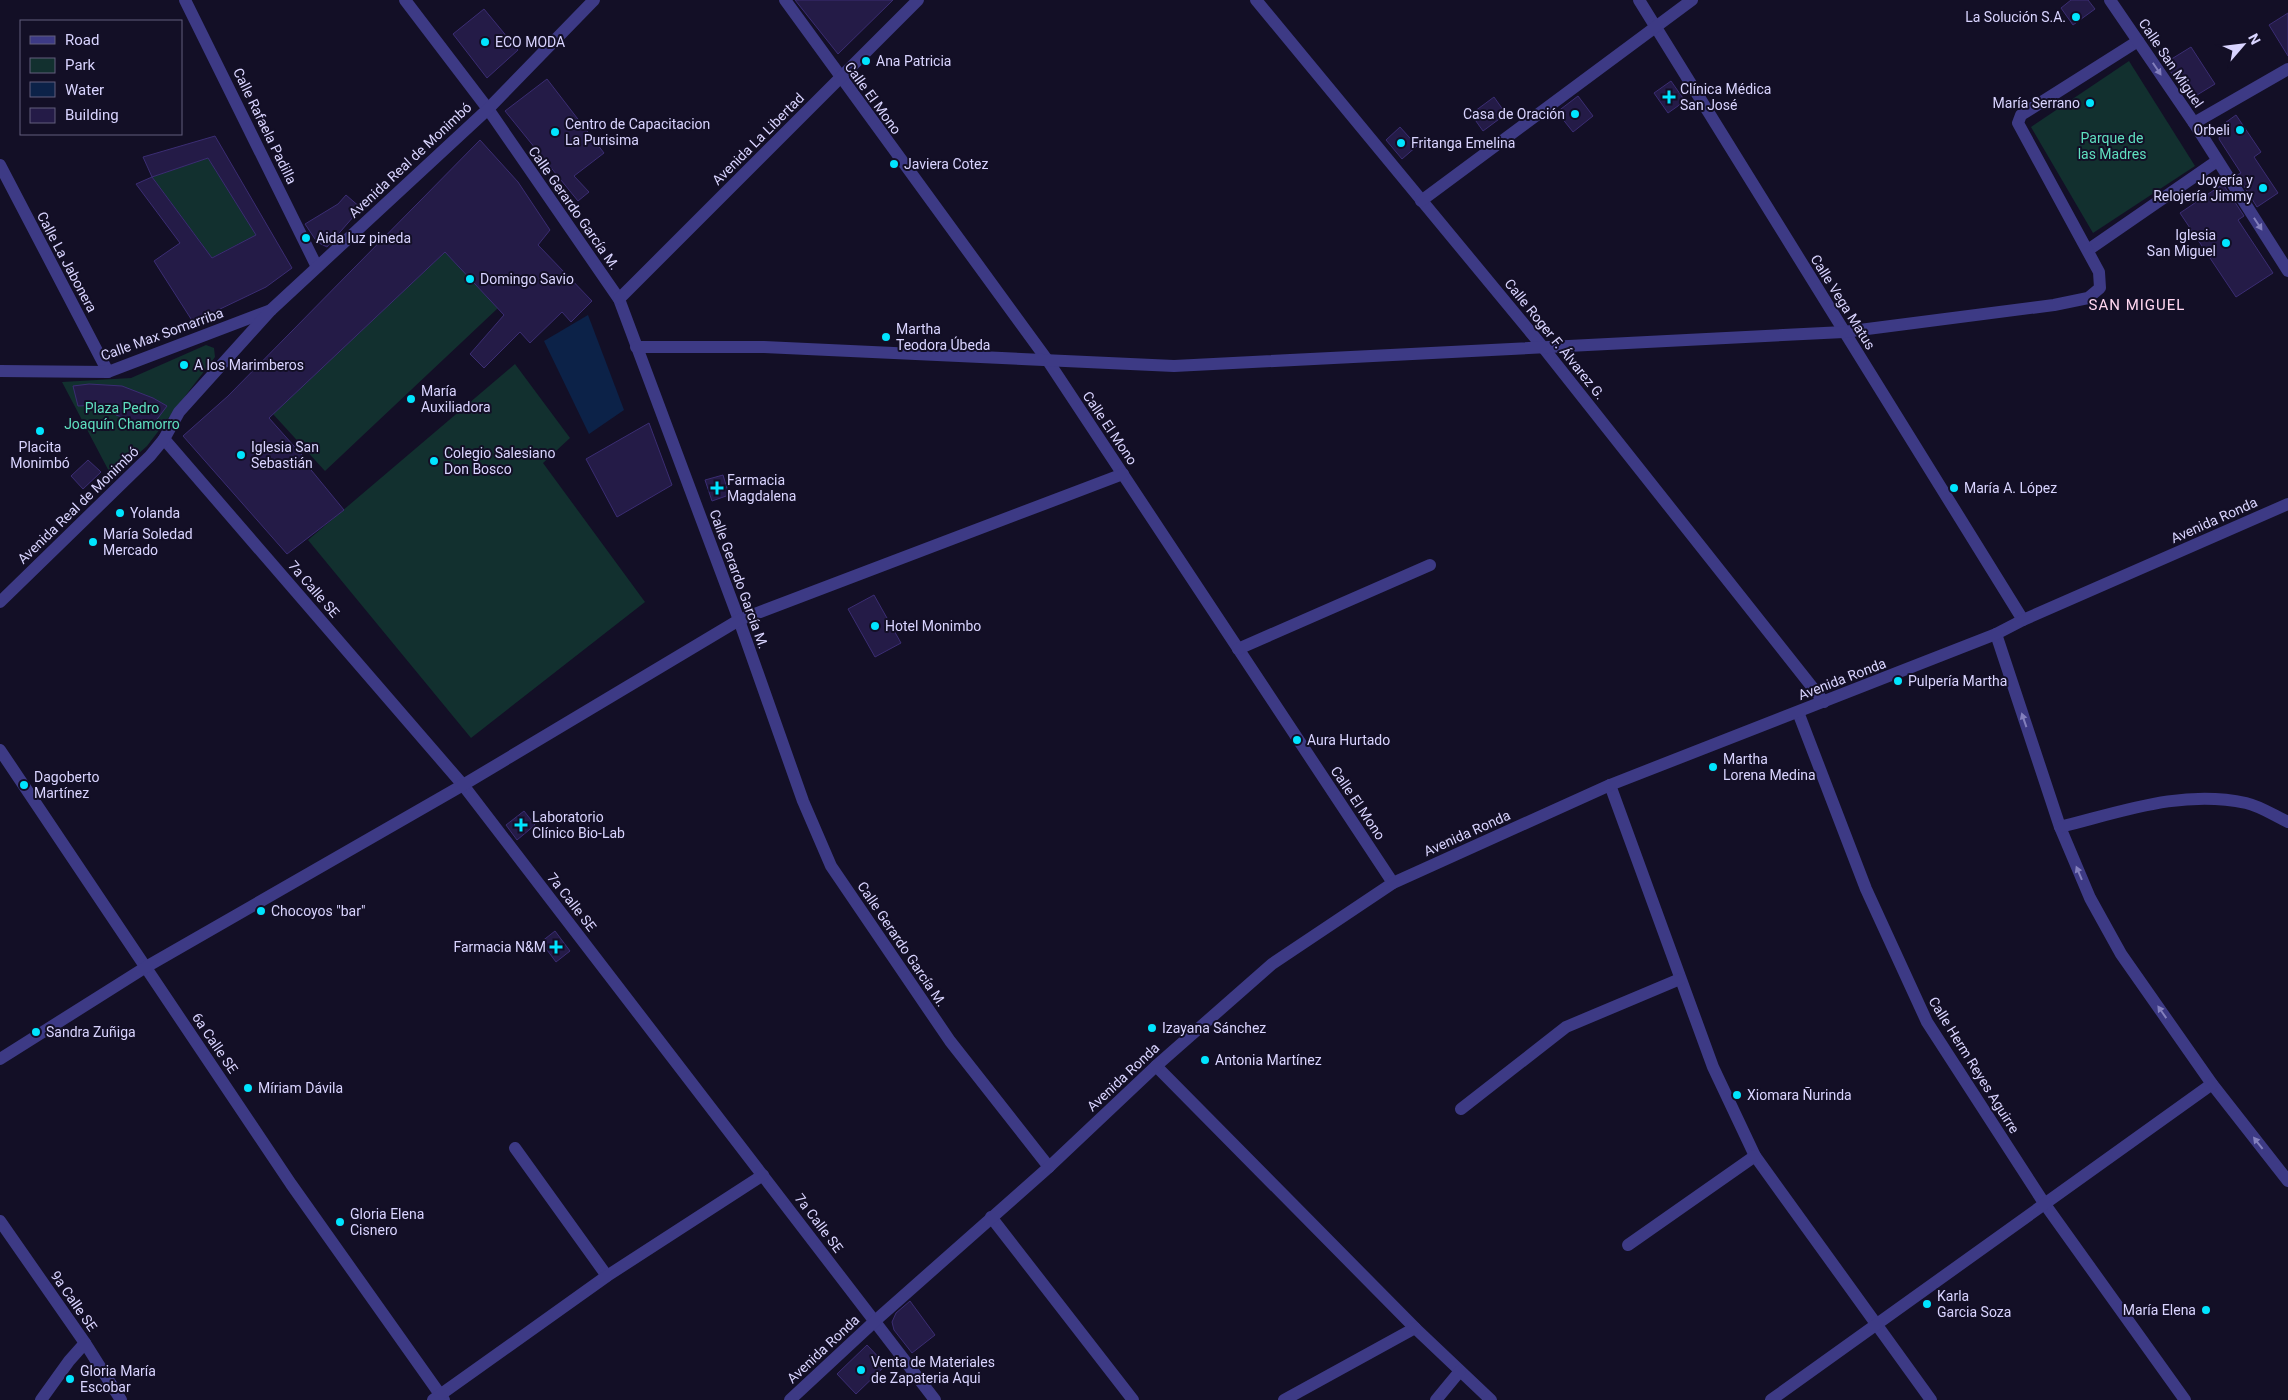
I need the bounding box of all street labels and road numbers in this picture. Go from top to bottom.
street label: Calle San Miguel [2135,16,2207,110]
street label: Calle El Mono [841,59,905,137]
street label: Calle Rafaela Padilla [230,65,300,187]
street label: Avenida La Libertad [709,90,807,188]
street label: Avenida Real de Monimbó [345,99,475,221]
street label: Calle Gerardo García M. [525,143,623,273]
street label: Calle La Jabonera [34,209,100,315]
street label: Calle Vega Matus [1807,252,1879,352]
street label: Calle Roger F. Álvarez G. [1501,275,1609,402]
street label: Calle Max Somarriba [99,304,225,364]
street label: Calle El Mono [1080,388,1140,468]
street label: Avenida Real de Monimbó [14,443,142,567]
street label: Avenida Ronda [2168,494,2260,546]
street label: Calle Gerardo García M. [706,507,772,651]
street label: 7a Calle SE [285,557,343,621]
street label: Avenida Ronda [1796,655,1888,703]
street label: Calle El Mono [1328,763,1388,843]
street label: Avenida Ronda [1421,807,1513,859]
street label: 7a Calle SE [544,870,600,934]
street label: Calle Gerardo García M. [854,879,950,1009]
street label: Calle Herm Reyes Aguirre [1925,994,2023,1136]
street label: 6a Calle SE [189,1010,241,1076]
street label: Avenida Ronda [1084,1039,1162,1115]
street label: 7a Calle SE [792,1190,846,1256]
street label: 9a Calle SE [47,1268,101,1334]
street label: Avenida Ronda [784,1311,862,1387]

